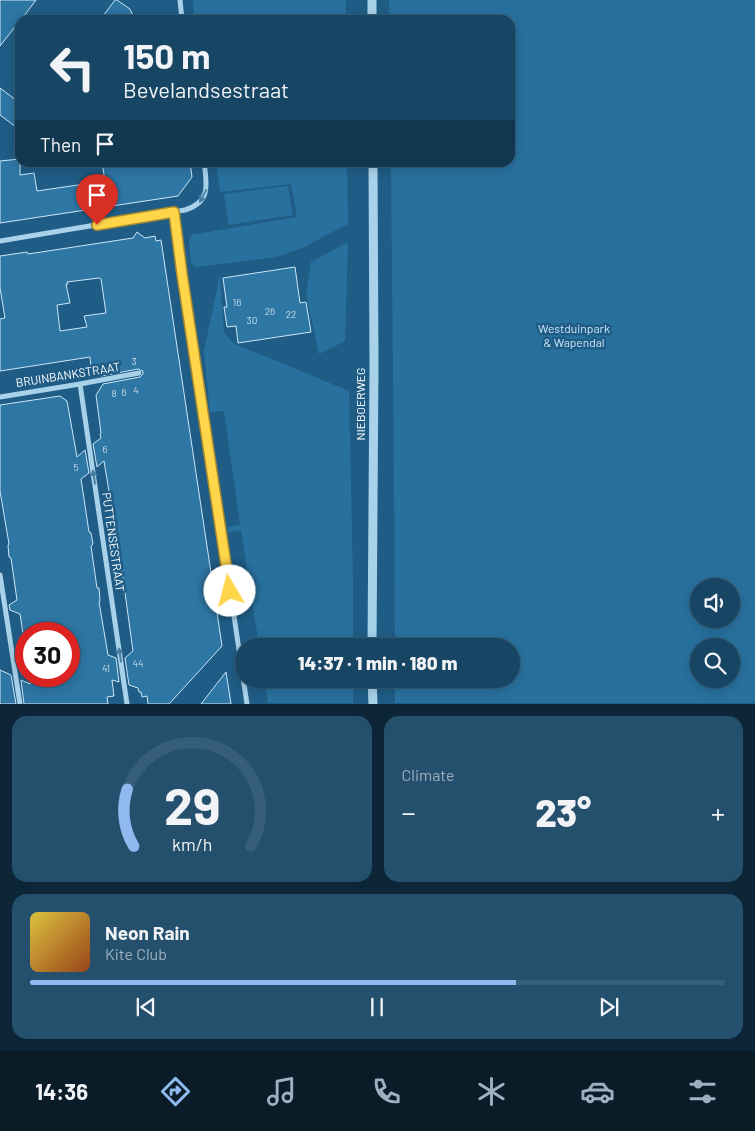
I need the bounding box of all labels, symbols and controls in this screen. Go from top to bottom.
text: 150 m [123,34,210,76]
icon: left [40,35,105,100]
text: Bevelandsestraat [123,76,289,102]
icon: arrive [91,130,119,158]
text: Then [40,133,81,156]
pin [76,174,118,225]
icon: arrive [83,181,111,209]
one-way arrow [199,189,207,204]
house number: 16 [233,296,241,308]
house number: 26 [265,305,275,317]
house number: 22 [286,308,296,320]
house number: 30 [247,314,257,326]
park label: Westduinpark & Wapendal [538,321,610,349]
house number: 3 [131,355,137,367]
street label: BRUINBANKSTRAAT [15,359,121,389]
street label: NIEBOERWEG [353,368,367,440]
house number: 4 [133,384,139,396]
house number: 6 [121,386,127,398]
house number: 8 [111,387,117,399]
house number: 6 [102,443,108,455]
house number: 5 [73,461,79,473]
one-way arrow [89,469,97,485]
street label: PUTTENSESTRAAT [100,491,128,593]
position arrow [203,564,255,616]
map controls [690,578,740,688]
button: sound [690,578,740,628]
speed limit sign: 30 [15,622,80,687]
button: search [690,638,740,688]
one-way arrow [116,647,124,663]
text: 14:37 · 1 min · 180 m [298,651,457,674]
house number: 44 [132,657,144,669]
house number: 41 [102,662,110,674]
text: Climate [402,765,454,784]
text: 29 [163,773,220,835]
text: 23° [535,789,591,835]
text: − [402,795,416,829]
text: + [711,795,725,829]
text: km/h [172,833,212,855]
text: Neon Rain [105,921,190,944]
text: Kite Club [105,944,167,963]
icon: previous [132,993,160,1021]
icon: pause [363,993,391,1021]
icon: next [595,993,623,1021]
icon: directions [158,1074,193,1109]
icon: music [264,1074,299,1109]
icon: phone [369,1074,404,1109]
icon: climate [474,1074,509,1109]
icon: car [580,1074,615,1109]
icon: filters [685,1074,720,1109]
text: 14:36 [35,1078,88,1104]

